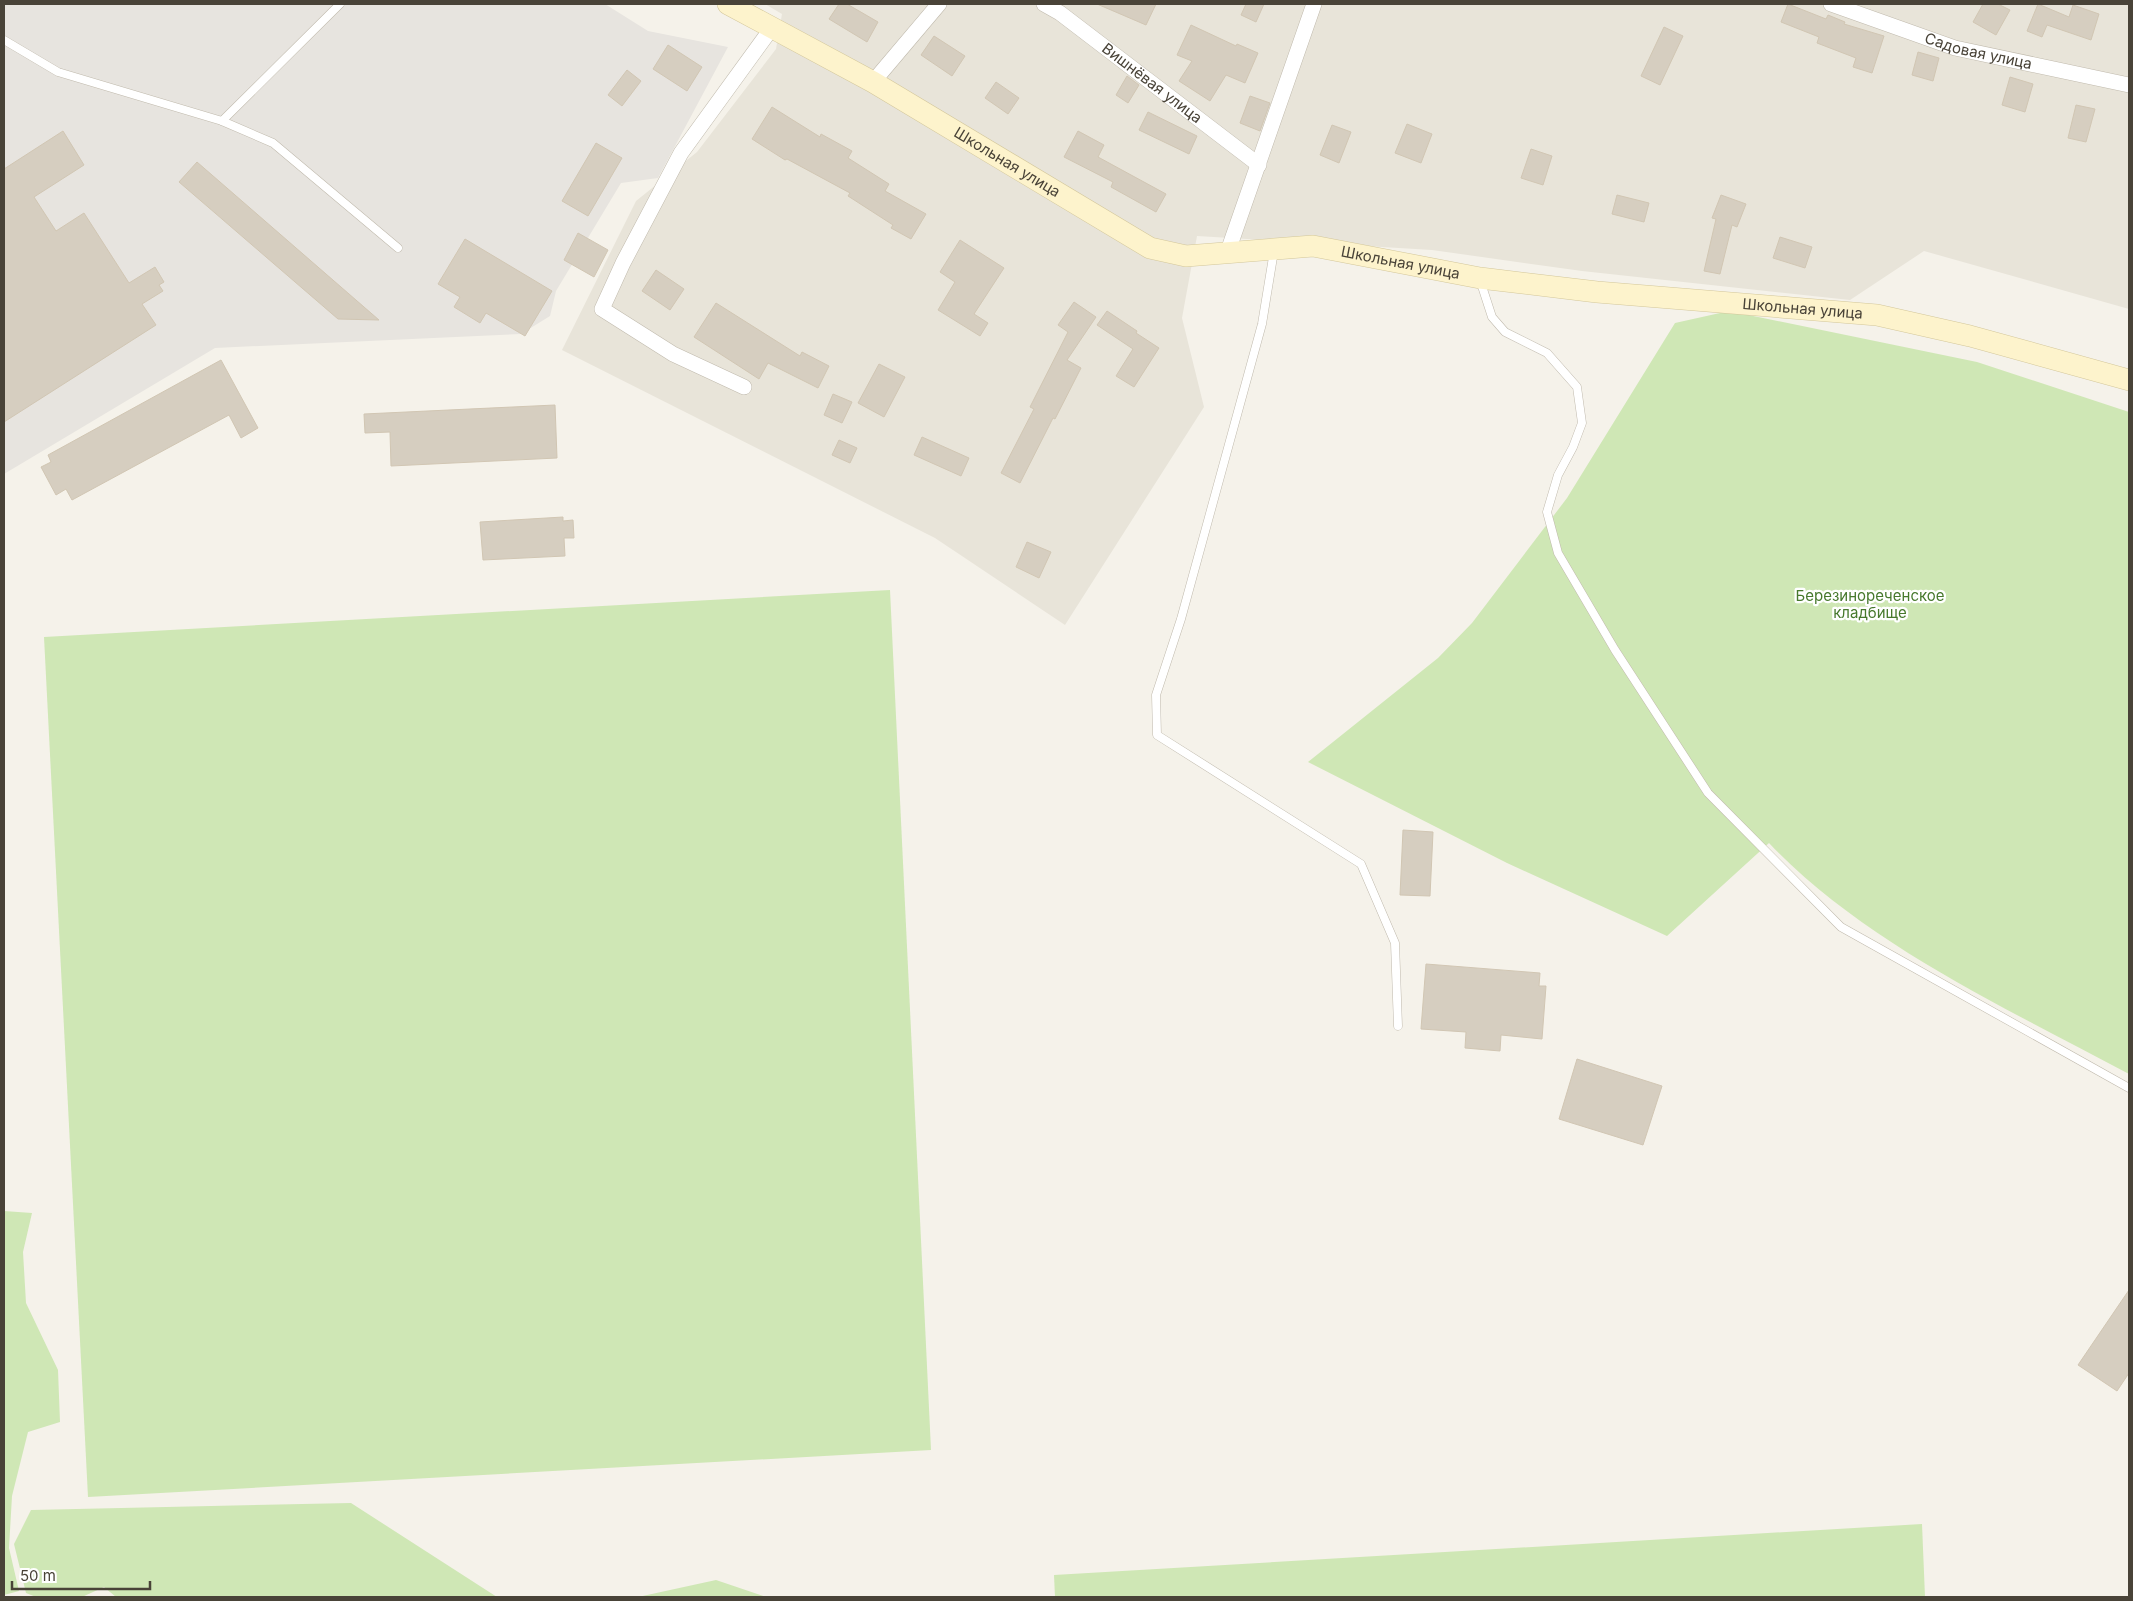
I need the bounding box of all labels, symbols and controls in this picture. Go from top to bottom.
street label: Садовая улица [1922,28,2034,73]
street label: Вишнёвая улица [1098,39,1206,127]
street label: Школьная улица [951,123,1064,201]
street label: Школьная улица [1340,242,1462,283]
street label: Школьная улица [1742,294,1864,323]
park label: Березинореченское кладбище [1796,586,1944,622]
scale bar [12,1558,150,1590]
text: 50 m [20,1566,56,1585]

